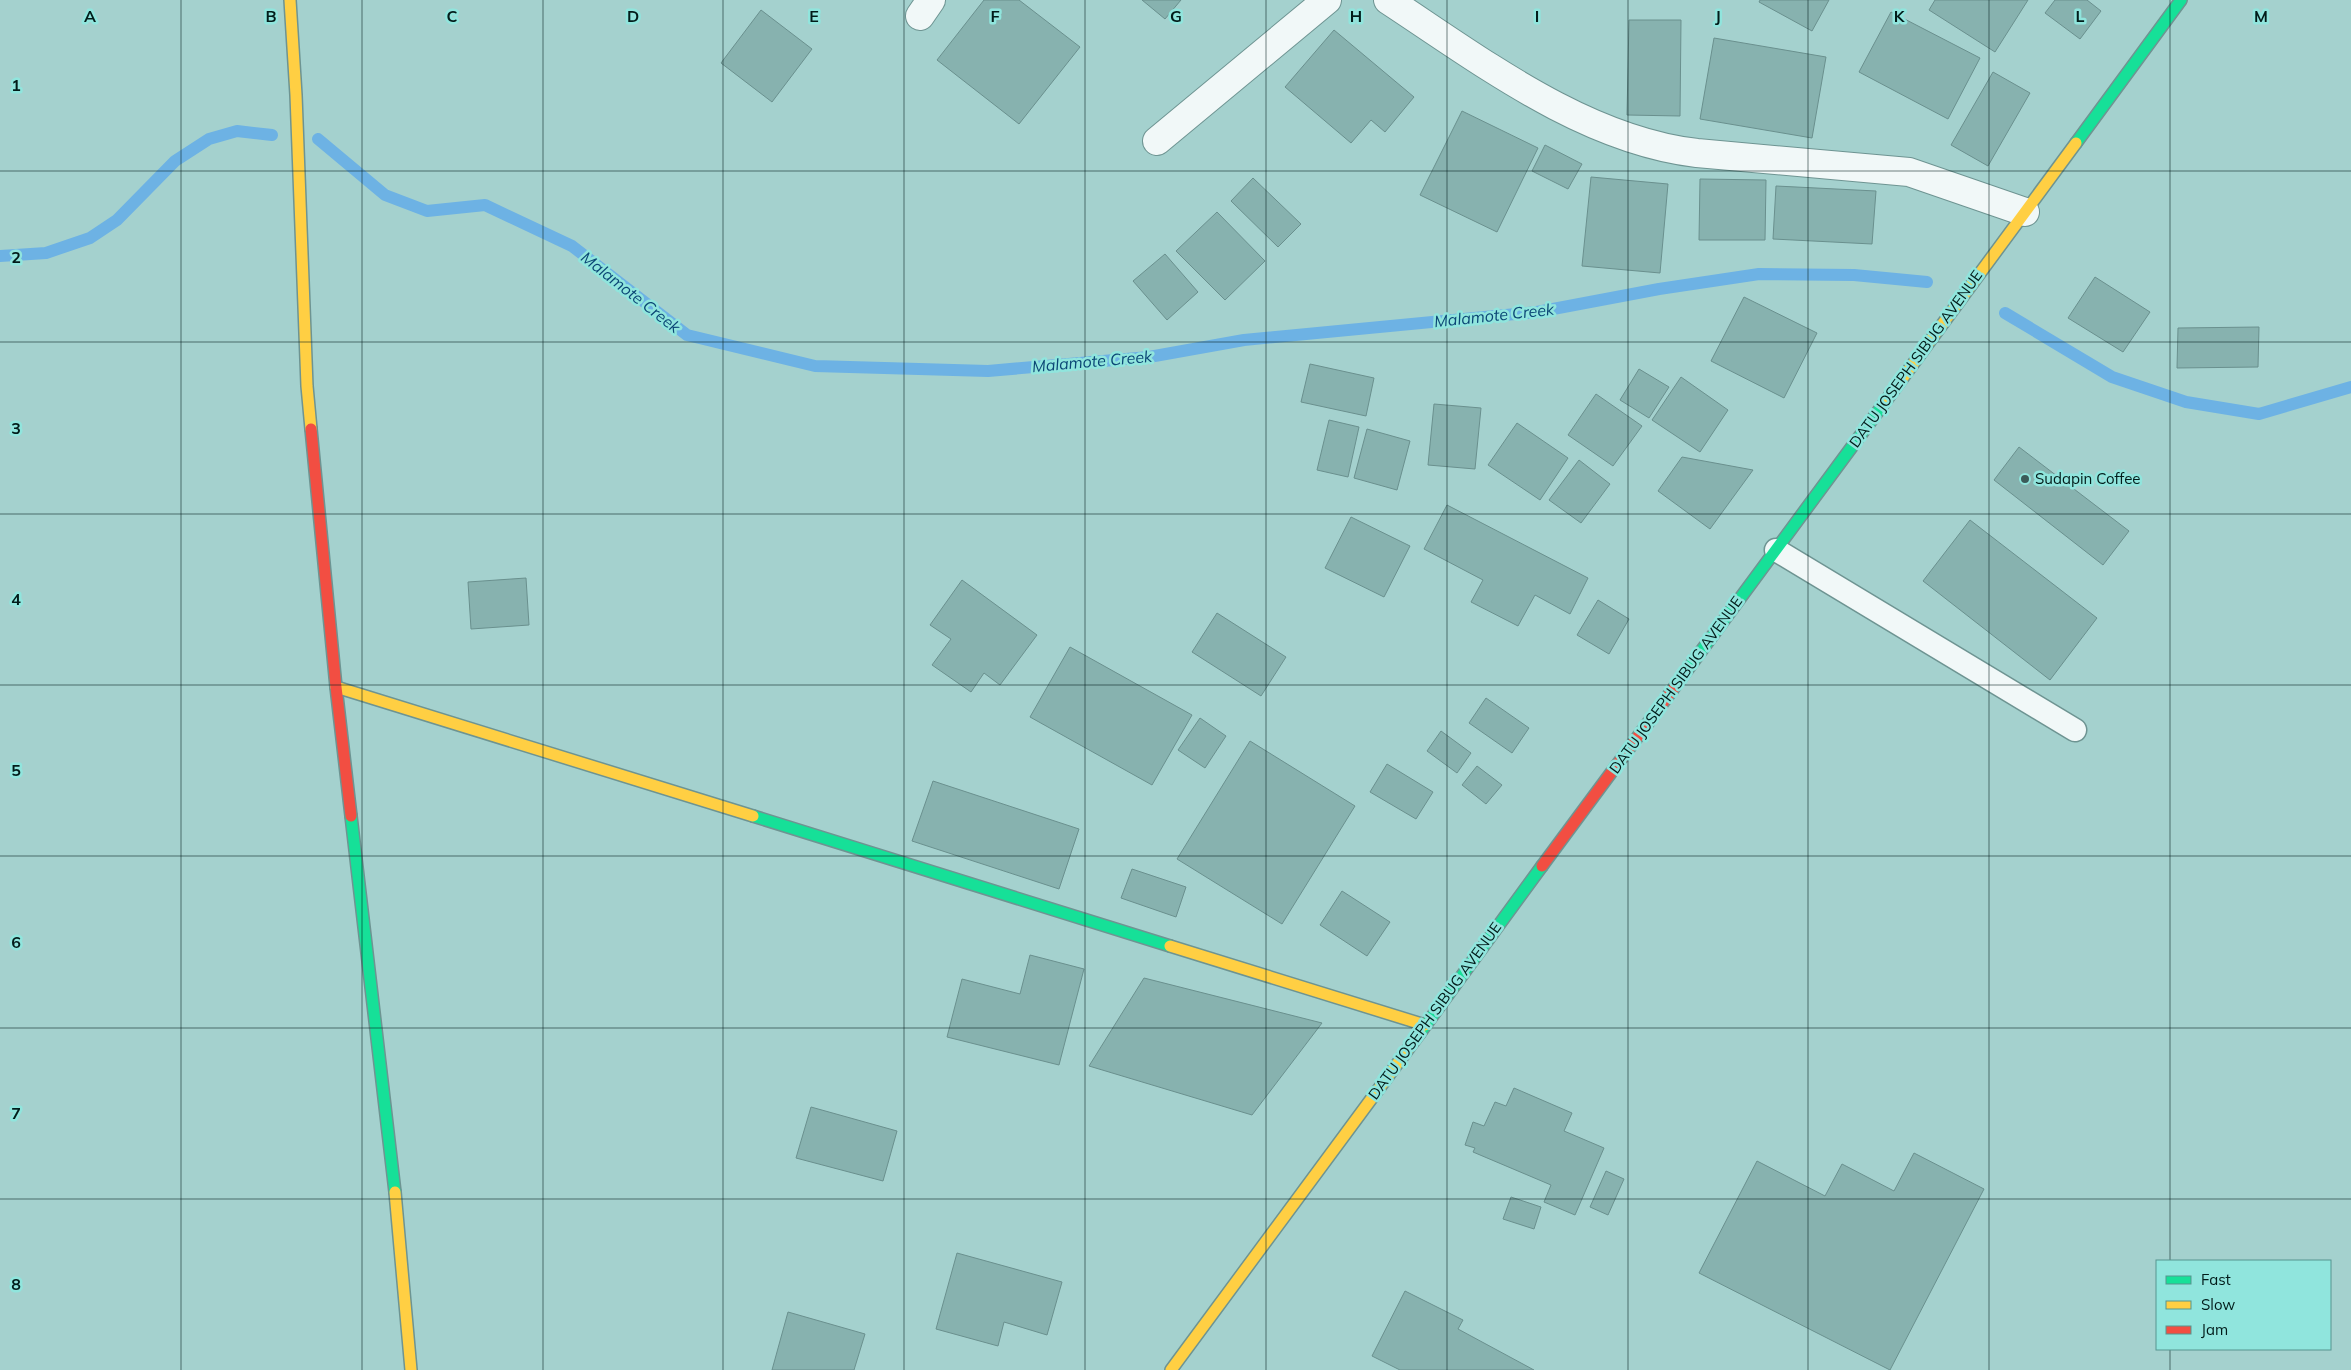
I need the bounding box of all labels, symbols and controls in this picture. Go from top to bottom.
text: A [84,6,96,26]
text: B [265,6,277,26]
text: C [447,6,458,26]
text: D [627,6,639,26]
text: E [809,6,819,26]
text: F [990,6,1000,26]
text: G [1170,6,1182,26]
text: H [1350,6,1362,26]
text: I [1535,6,1539,26]
text: J [1715,6,1721,26]
text: K [1894,6,1906,26]
text: L [2076,6,2085,26]
text: M [2254,6,2268,26]
text: 1 [11,75,21,95]
text: 2 [11,247,21,267]
water label: Malamote Creek [577,247,685,337]
street label: DATU JOSEPH SIBUG AVENUE [1845,266,1986,451]
water label: Malamote Creek [1433,299,1556,331]
water label: Malamote Creek [1031,346,1154,376]
text: 3 [11,418,21,438]
place label: Sudapin Coffee [2035,469,2141,488]
marker: Sudapin Coffee [2019,473,2031,485]
text: 4 [11,589,21,609]
street label: DATU JOSEPH SIBUG AVENUE [1605,592,1746,777]
text: 5 [11,760,21,780]
street label: DATU JOSEPH SIBUG AVENUE [1364,918,1505,1103]
text: 6 [11,932,21,952]
text: 7 [11,1103,21,1123]
legend [2156,1260,2331,1350]
text: Fast [2201,1270,2231,1289]
text: 8 [11,1274,21,1294]
text: Slow [2201,1295,2235,1314]
text: Jam [2201,1320,2228,1339]

